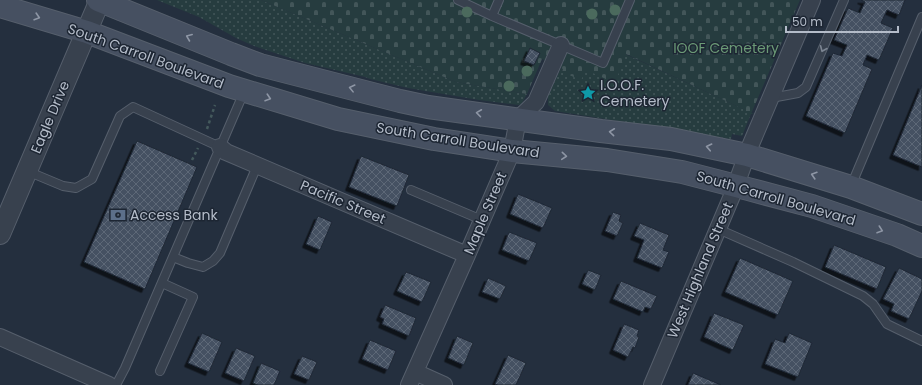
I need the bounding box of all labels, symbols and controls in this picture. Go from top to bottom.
scale bar [786,8,898,34]
one-way arrow [34,12,41,21]
text: 50 m [792,13,823,30]
street label: South Carroll Boulevard [65,18,227,94]
one-way arrow [185,34,193,42]
park label: IOOF Cemetery [673,38,779,58]
one-way arrow [819,45,827,52]
place label: I.O.O.F. Cemetery [600,75,670,111]
street label: Eagle Drive [26,77,74,156]
place icon: I.O.O.F. Cemetery [579,84,597,102]
one-way arrow [349,85,355,93]
one-way arrow [265,93,272,102]
one-way arrow [476,109,482,118]
street label: South Carroll Boulevard [375,117,541,163]
one-way arrow [609,128,615,137]
one-way arrow [706,144,712,152]
one-way arrow [561,152,567,161]
street label: South Carroll Boulevard [694,166,858,230]
street label: Maple Street [459,169,511,257]
one-way arrow [810,172,817,180]
street label: Pacific Street [297,175,389,229]
street label: West Highland Street [662,199,738,341]
place label: Access Bank [130,205,218,225]
bank icon: Access Bank [109,206,127,224]
one-way arrow [876,225,883,233]

